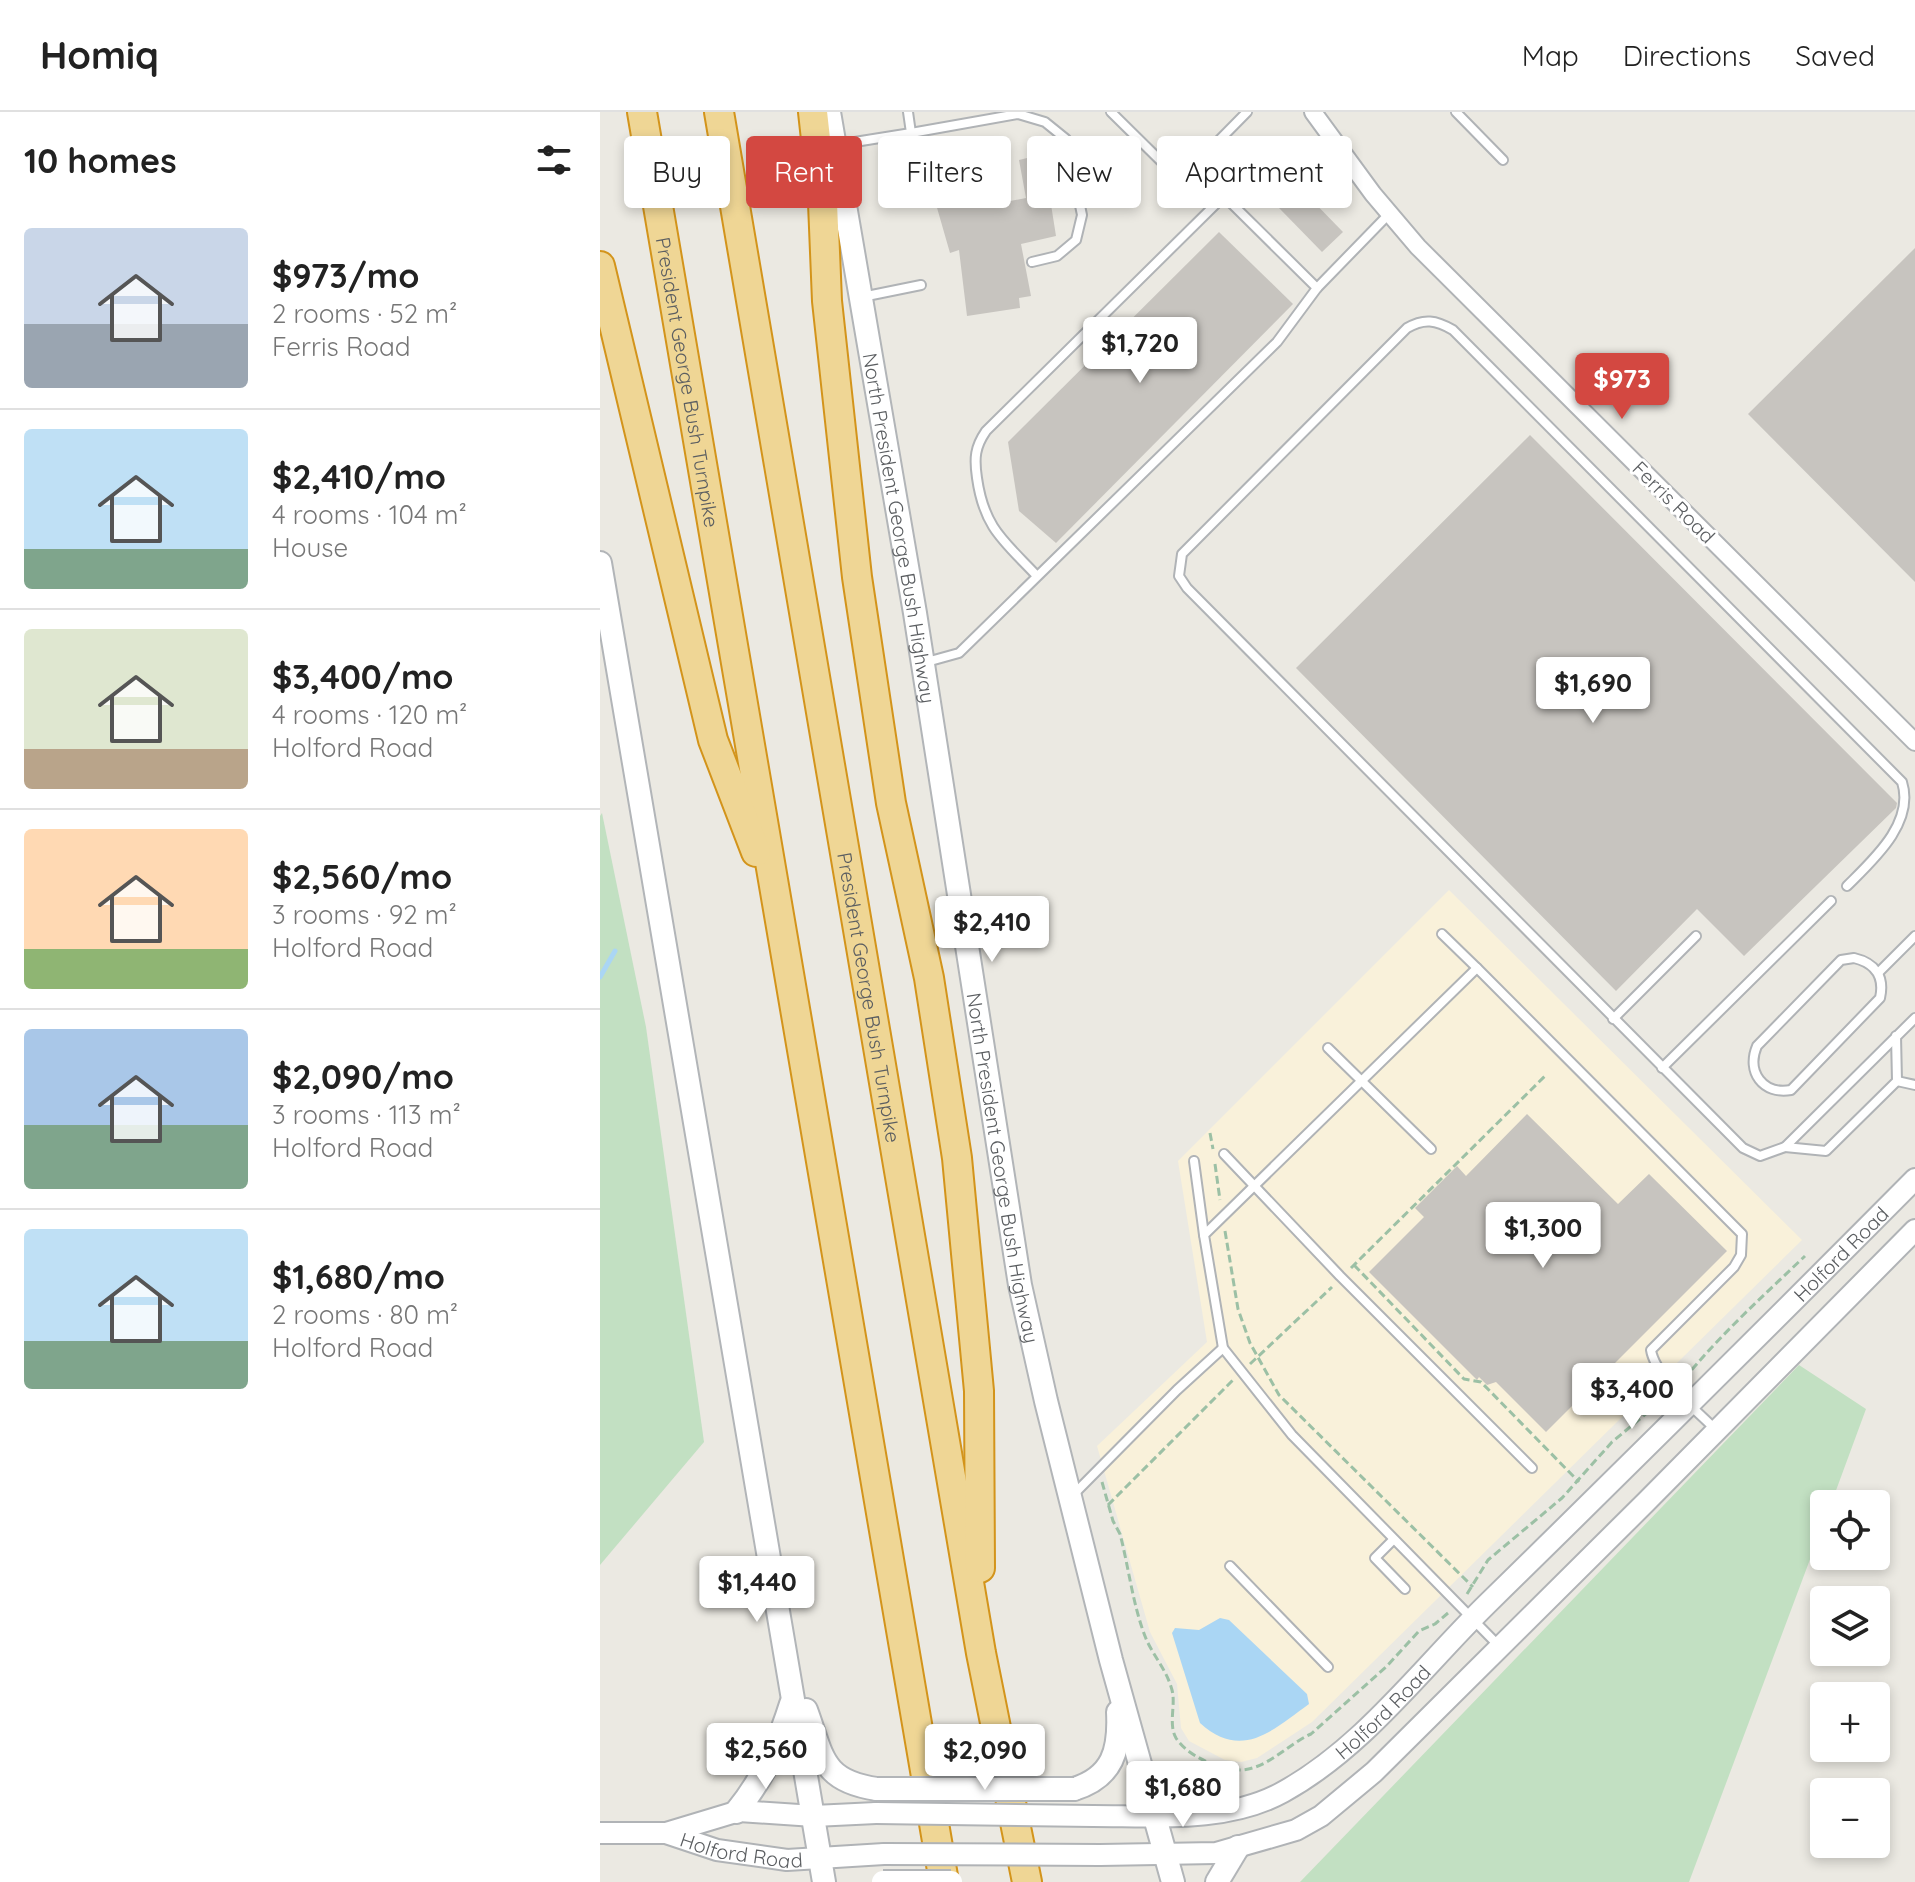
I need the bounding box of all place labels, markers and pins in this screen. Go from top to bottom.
pin: $1,720 [1075,317,1205,385]
pin: $973 [1575,353,1669,421]
pin: $1,690 [1528,657,1658,725]
pin: $2,410 [927,896,1057,964]
pin: $1,300 [1478,1202,1608,1270]
pin: $3,400 [1567,1363,1697,1431]
pin: $1,440 [692,1556,822,1624]
pin: $2,560 [701,1723,831,1791]
pin: $2,090 [920,1724,1050,1792]
pin: $1,680 [1118,1761,1248,1829]

